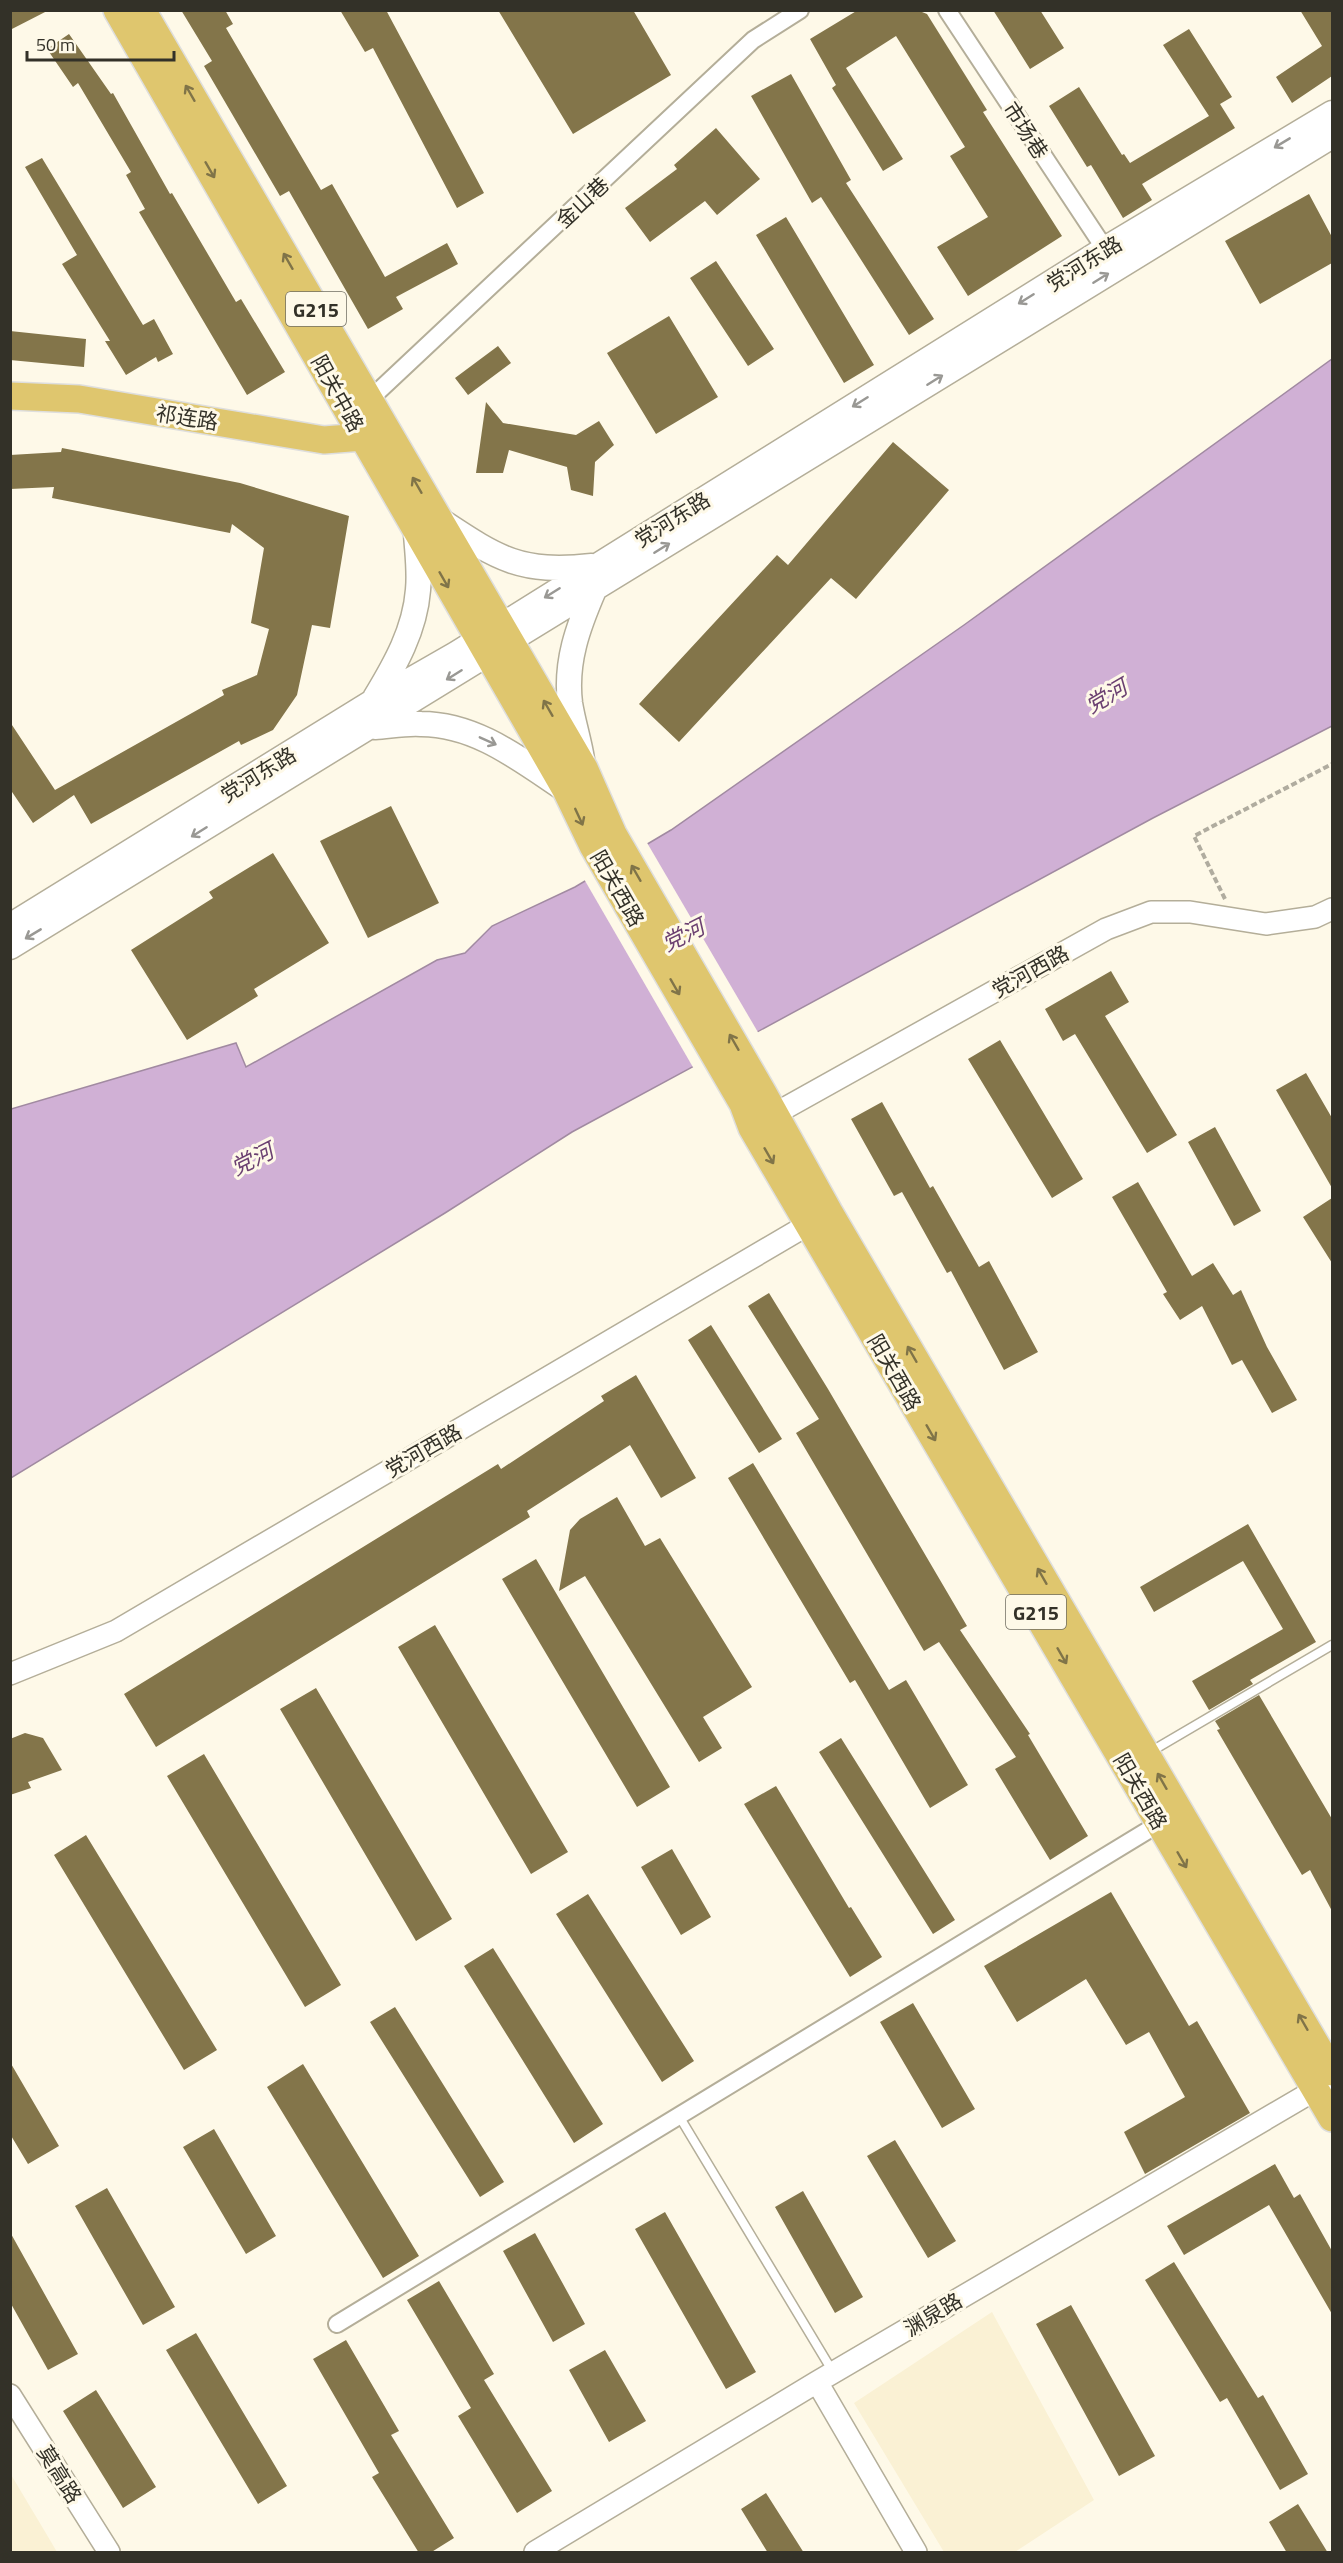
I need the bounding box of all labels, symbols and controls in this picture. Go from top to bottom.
scale bar [27,24,174,62]
text: 50 m [36,31,75,58]
one-way arrow [184,85,196,102]
street label: 市场巷 [995,95,1057,165]
one-way arrow [1274,137,1291,149]
one-way arrow [204,161,216,178]
street label: 金山巷 [548,169,616,235]
street label: 党河东路 [1040,227,1128,299]
one-way arrow [282,253,294,270]
one-way arrow [1092,272,1109,284]
road number: G215 [286,292,346,326]
one-way arrow [1018,293,1035,305]
street label: 阳关中路 [304,349,372,437]
one-way arrow [926,374,943,386]
one-way arrow [852,395,869,408]
street label: 祁连路 [153,396,221,438]
one-way arrow [411,477,423,494]
street label: 党河东路 [628,483,716,555]
one-way arrow [653,542,670,554]
one-way arrow [438,571,450,588]
one-way arrow [544,588,561,600]
water label: 党河 [1078,668,1137,722]
one-way arrow [446,669,463,681]
one-way arrow [542,699,553,717]
one-way arrow [479,735,497,747]
street label: 党河东路 [214,738,302,810]
one-way arrow [574,808,586,826]
one-way arrow [191,827,208,839]
street label: 阳关西路 [583,844,653,932]
one-way arrow [629,865,641,882]
water label: 党河 [656,908,714,960]
one-way arrow [25,929,42,941]
street label: 党河西路 [986,937,1074,1005]
one-way arrow [669,978,681,995]
one-way arrow [727,1034,739,1051]
water label: 党河 [225,1132,283,1184]
one-way arrow [763,1147,775,1164]
street label: 阳关西路 [860,1328,930,1416]
one-way arrow [905,1346,917,1363]
street label: 党河西路 [379,1415,467,1485]
one-way arrow [926,1424,938,1441]
one-way arrow [1036,1568,1048,1585]
road number: G215 [1006,1595,1066,1629]
one-way arrow [1056,1647,1068,1664]
street label: 阳关西路 [1106,1747,1176,1835]
one-way arrow [1156,1773,1168,1790]
one-way arrow [1176,1851,1188,1868]
one-way arrow [1297,2013,1308,2031]
street label: 渊泉路 [898,2284,968,2344]
street label: 莫高路 [30,2439,90,2509]

